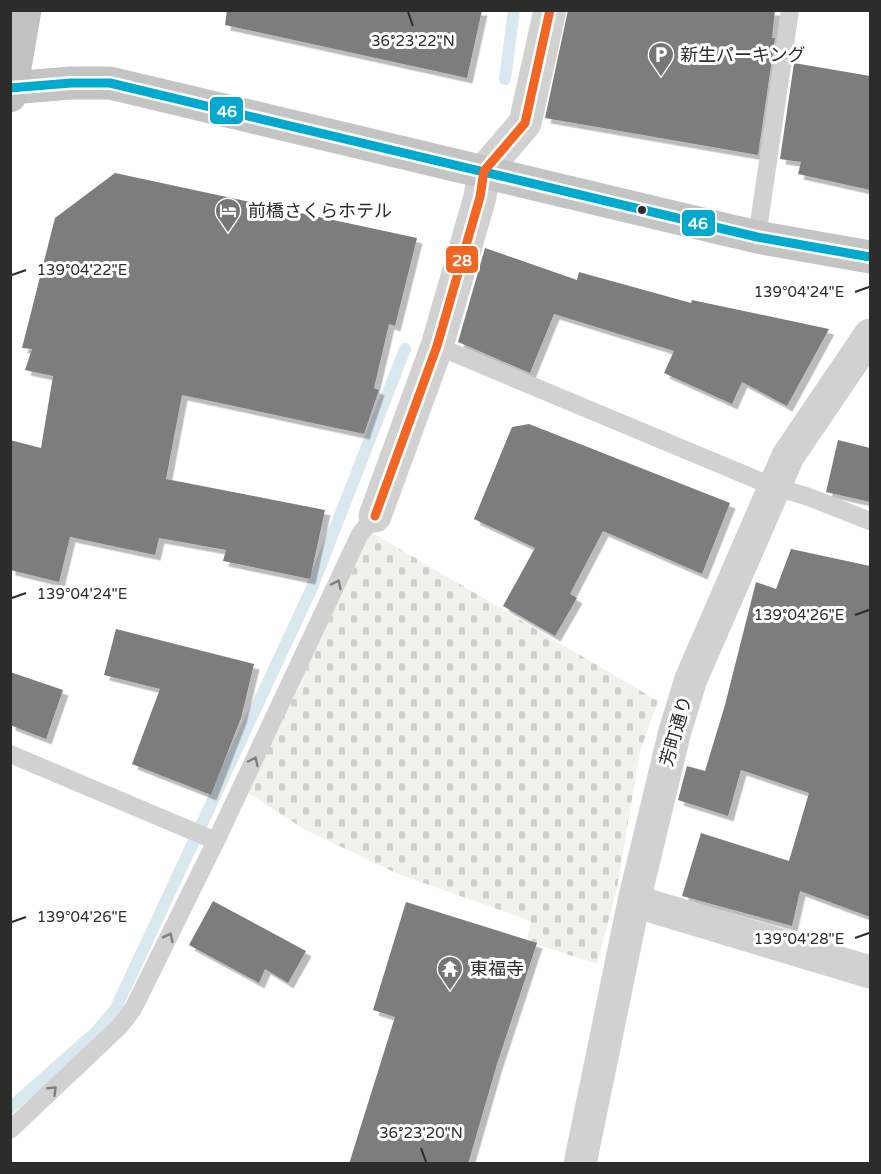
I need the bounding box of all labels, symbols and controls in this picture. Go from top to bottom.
text: 36°23'22"N [371,32,455,50]
parking icon: 新生パーキング [646,40,676,78]
place label: 新生パーキング [680,44,805,66]
line badge: 46 [209,96,244,125]
text: 46 [217,102,237,122]
hotel icon: 前橋さくらホテル [213,196,243,234]
place label: 前橋さくらホテル [248,200,392,222]
unlabelled marker [636,204,648,216]
line badge: 46 [681,209,716,237]
text: 46 [688,214,708,234]
line badge: 28 [445,245,479,274]
text: 28 [452,251,472,271]
text: 139°04'22"E [37,261,127,279]
text: 139°04'24"E [754,283,844,301]
one-way arrow [329,580,341,591]
text: 139°04'24"E [37,585,127,603]
text: 139°04'26"E [754,606,844,624]
street label: 芳町通り [656,693,696,769]
one-way arrow [246,756,258,767]
text: 139°04'26"E [37,908,127,926]
text: 139°04'28"E [754,930,844,948]
one-way arrow [162,932,174,943]
temple icon: 東福寺 [435,954,465,992]
place label: 東福寺 [470,958,524,980]
one-way arrow [45,1086,56,1097]
text: 36°23'20"N [379,1124,463,1142]

